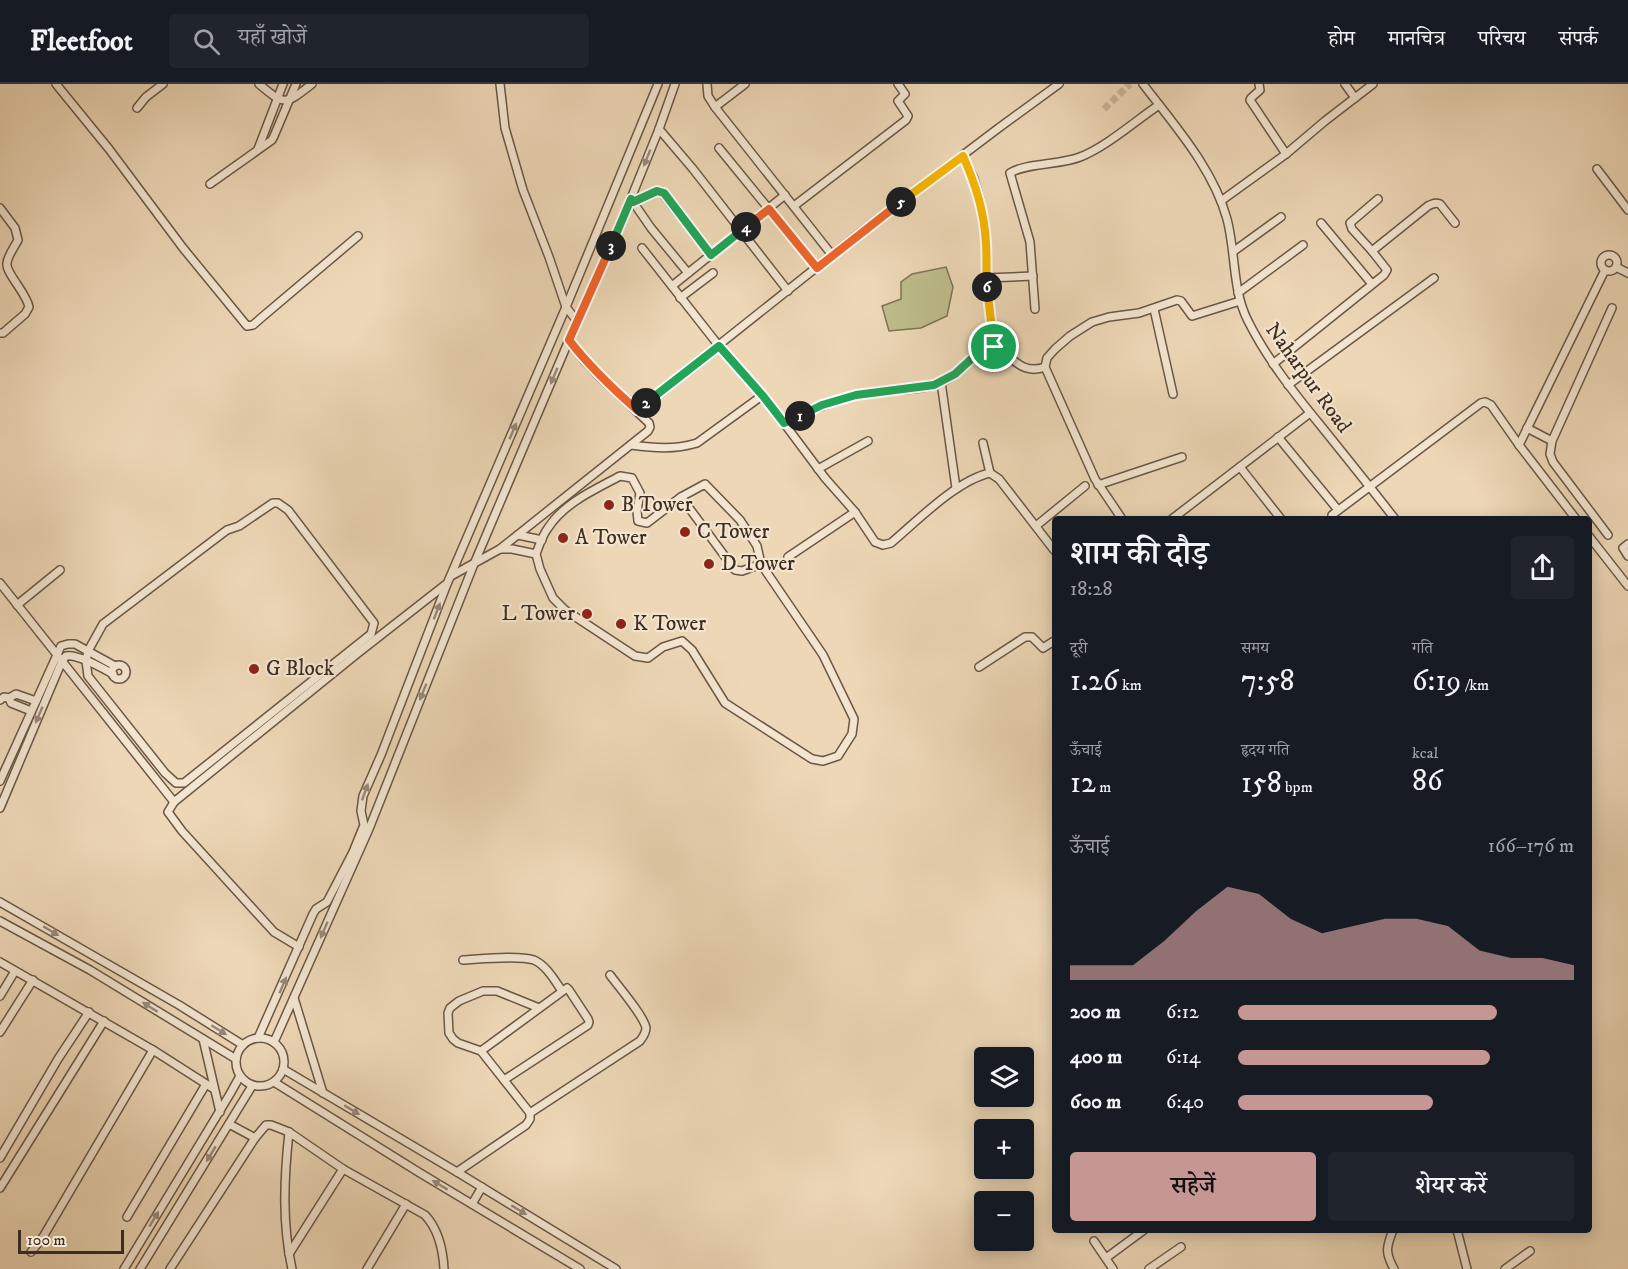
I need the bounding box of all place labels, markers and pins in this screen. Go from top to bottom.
pin: 5 [886,187,916,217]
pin: 4 [731,212,761,242]
pin: 3 [596,231,626,261]
pin: 6 [972,272,1002,302]
pin [968,321,1019,372]
pin: 2 [631,388,661,418]
pin: 1 [785,401,815,431]
place label: B Tower [621,492,693,518]
marker: B Tower [602,498,616,512]
place label: C Tower [697,519,769,545]
place label: A Tower [575,525,647,551]
marker: C Tower [678,525,692,539]
marker: A Tower [556,531,570,545]
place label: D Tower [721,551,795,577]
marker: D Tower [702,557,716,571]
place label: L Tower [502,601,575,627]
marker: L Tower [580,607,594,621]
place label: K Tower [633,611,706,637]
marker: K Tower [614,617,628,631]
place label: G Block [266,656,335,682]
marker: G Block [247,662,261,676]

